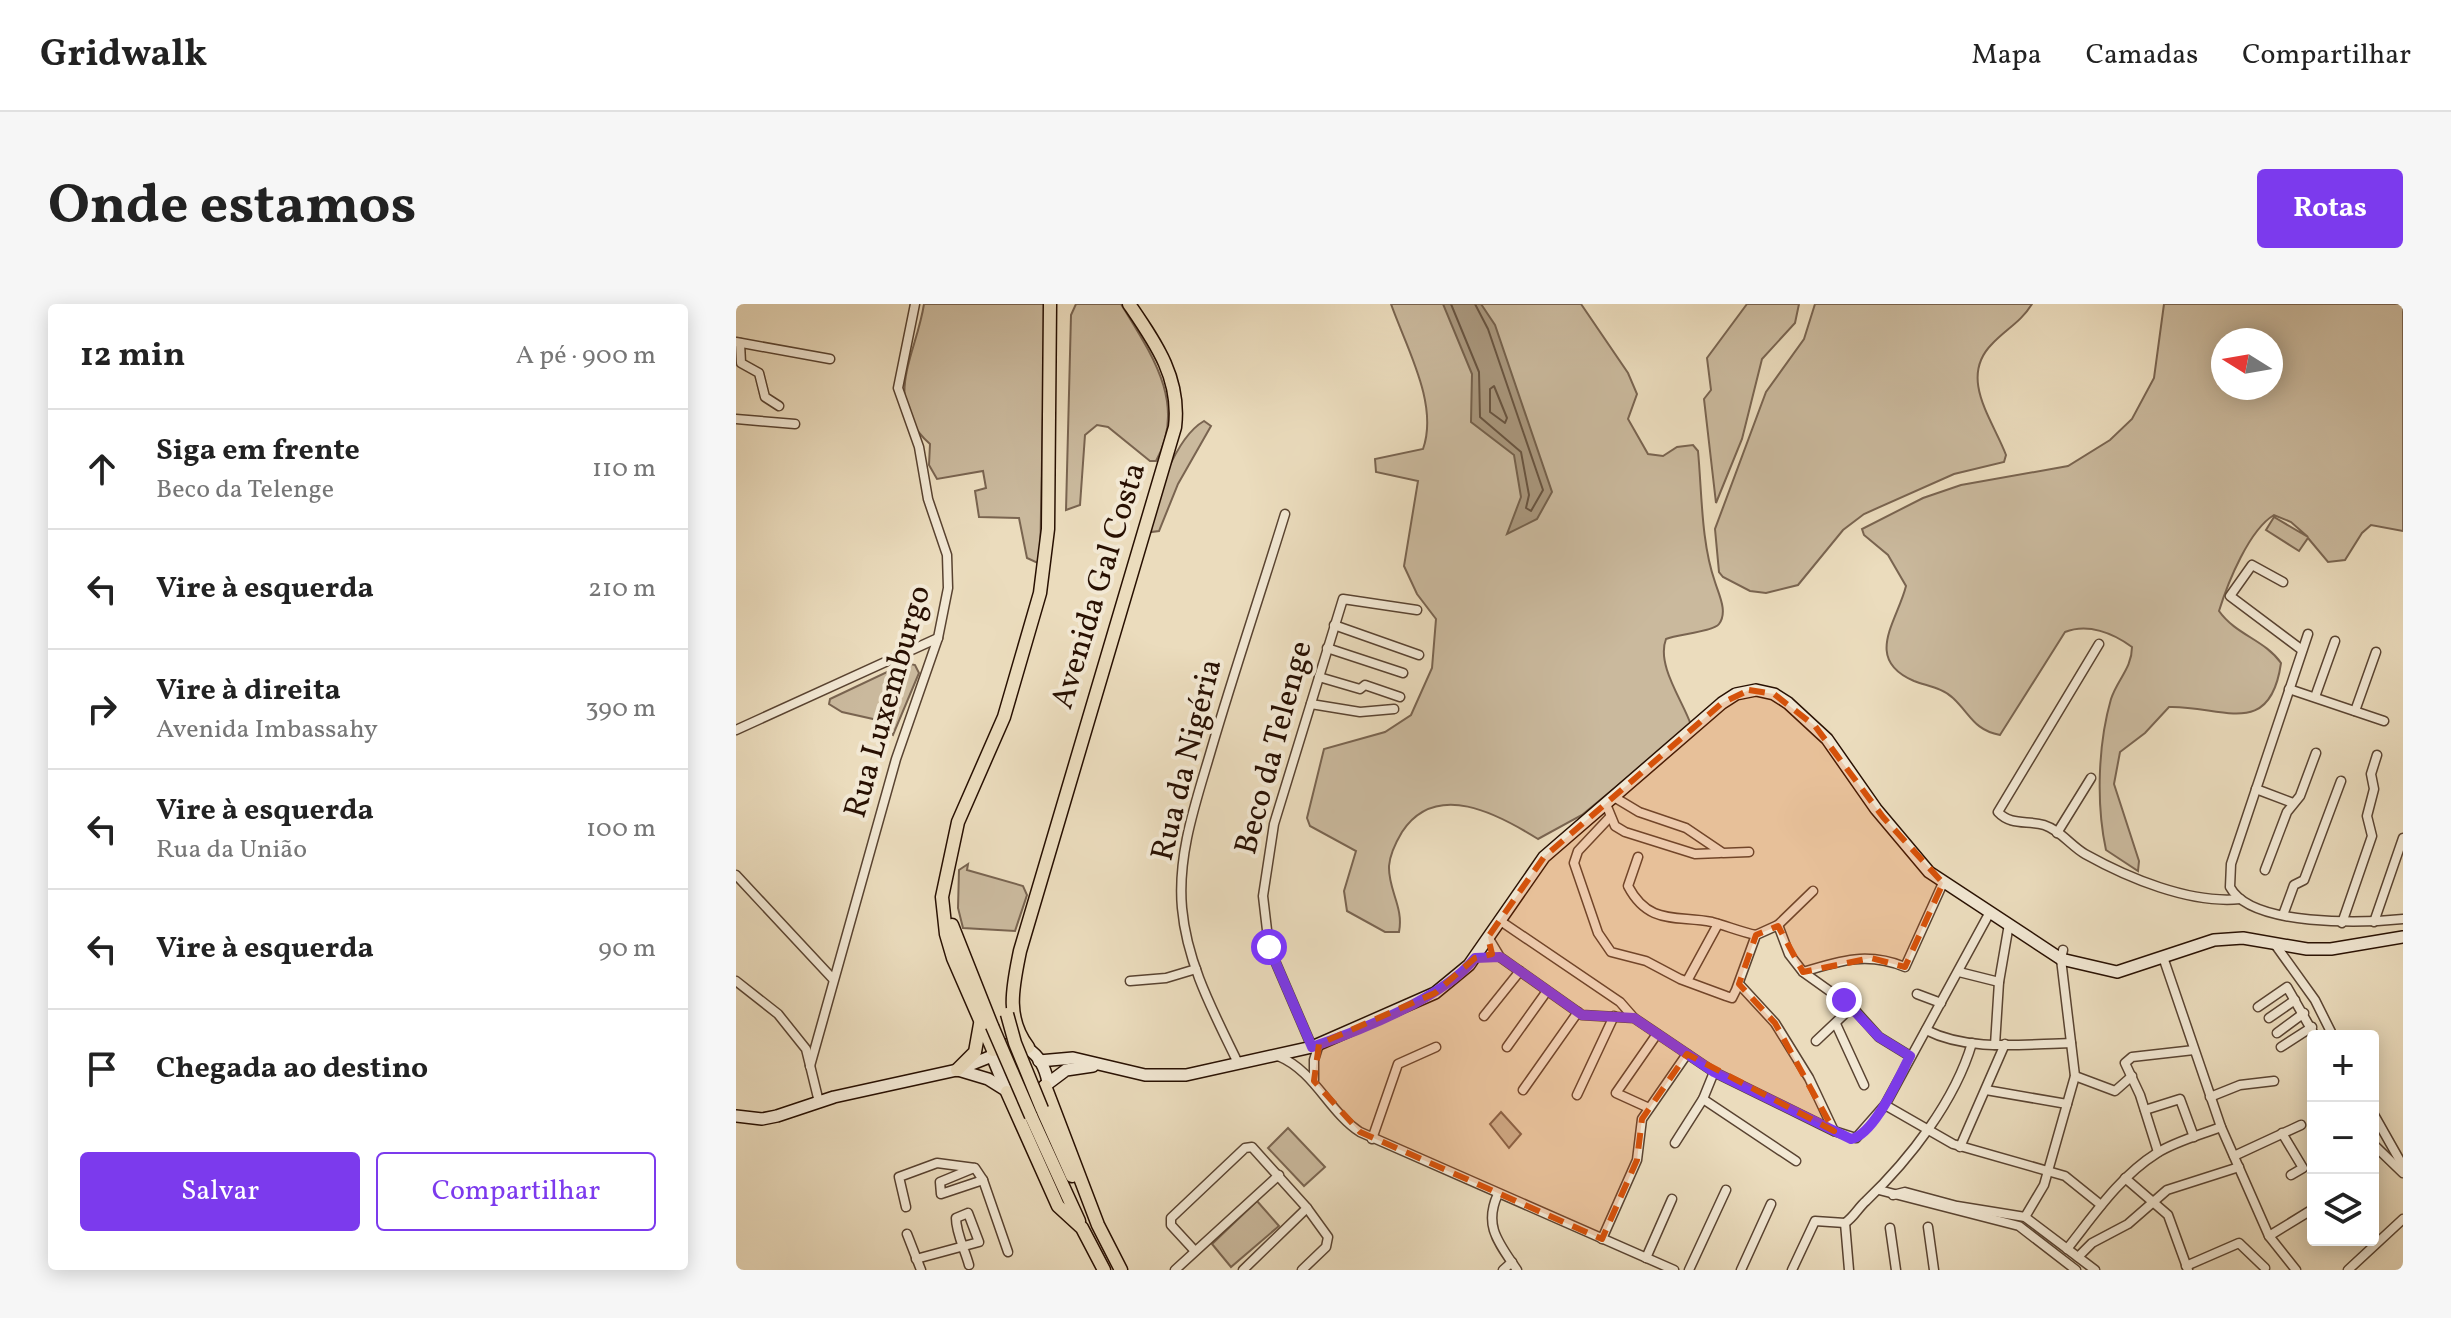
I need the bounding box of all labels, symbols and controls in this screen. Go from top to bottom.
text: Gridwalk [40,29,207,82]
text: Mapa [1972,36,2042,75]
text: Camadas [2086,36,2198,75]
text: Compartilhar [2242,36,2411,75]
text: Onde estamos [48,169,417,247]
button: Rotas [2257,169,2403,248]
north arrow [2211,328,2283,400]
text: 12 min [80,333,185,380]
text: A pé · 900 m [516,338,656,374]
text: Siga em frente [156,430,360,472]
icon: ahead [80,447,124,491]
text: 110 m [592,451,656,487]
street label: Avenida Gal Costa [1042,457,1158,715]
text: Beco da Telenge [156,472,334,508]
icon: left [80,567,124,611]
text: Vire à esquerda [156,568,374,610]
text: 210 m [588,571,656,607]
street label: Rua Luxemburgo [835,581,943,823]
street label: Beco da Telenge [1225,636,1325,860]
street label: Rua da Nigéria [1142,654,1234,866]
text: Vire à direita [156,670,341,712]
icon: right [80,687,124,731]
text: 390 m [585,691,656,727]
text: Avenida Imbassahy [156,712,378,748]
text: Vire à esquerda [156,790,374,832]
icon: left [80,807,124,851]
text: 100 m [586,811,656,847]
text: Rua da União [156,832,307,868]
icon: left [80,927,124,971]
text: Vire à esquerda [156,928,374,970]
route start [1251,929,1287,965]
text: 90 m [598,931,656,967]
route end [1826,982,1862,1018]
map controls [2307,1030,2379,1246]
button: + [2307,1030,2379,1102]
icon: arrive [80,1047,124,1091]
text: Chegada ao destino [156,1048,428,1090]
button: − [2307,1102,2379,1174]
button: Salvar [80,1152,360,1231]
button: Compartilhar [376,1152,656,1231]
button: layers [2307,1174,2379,1246]

